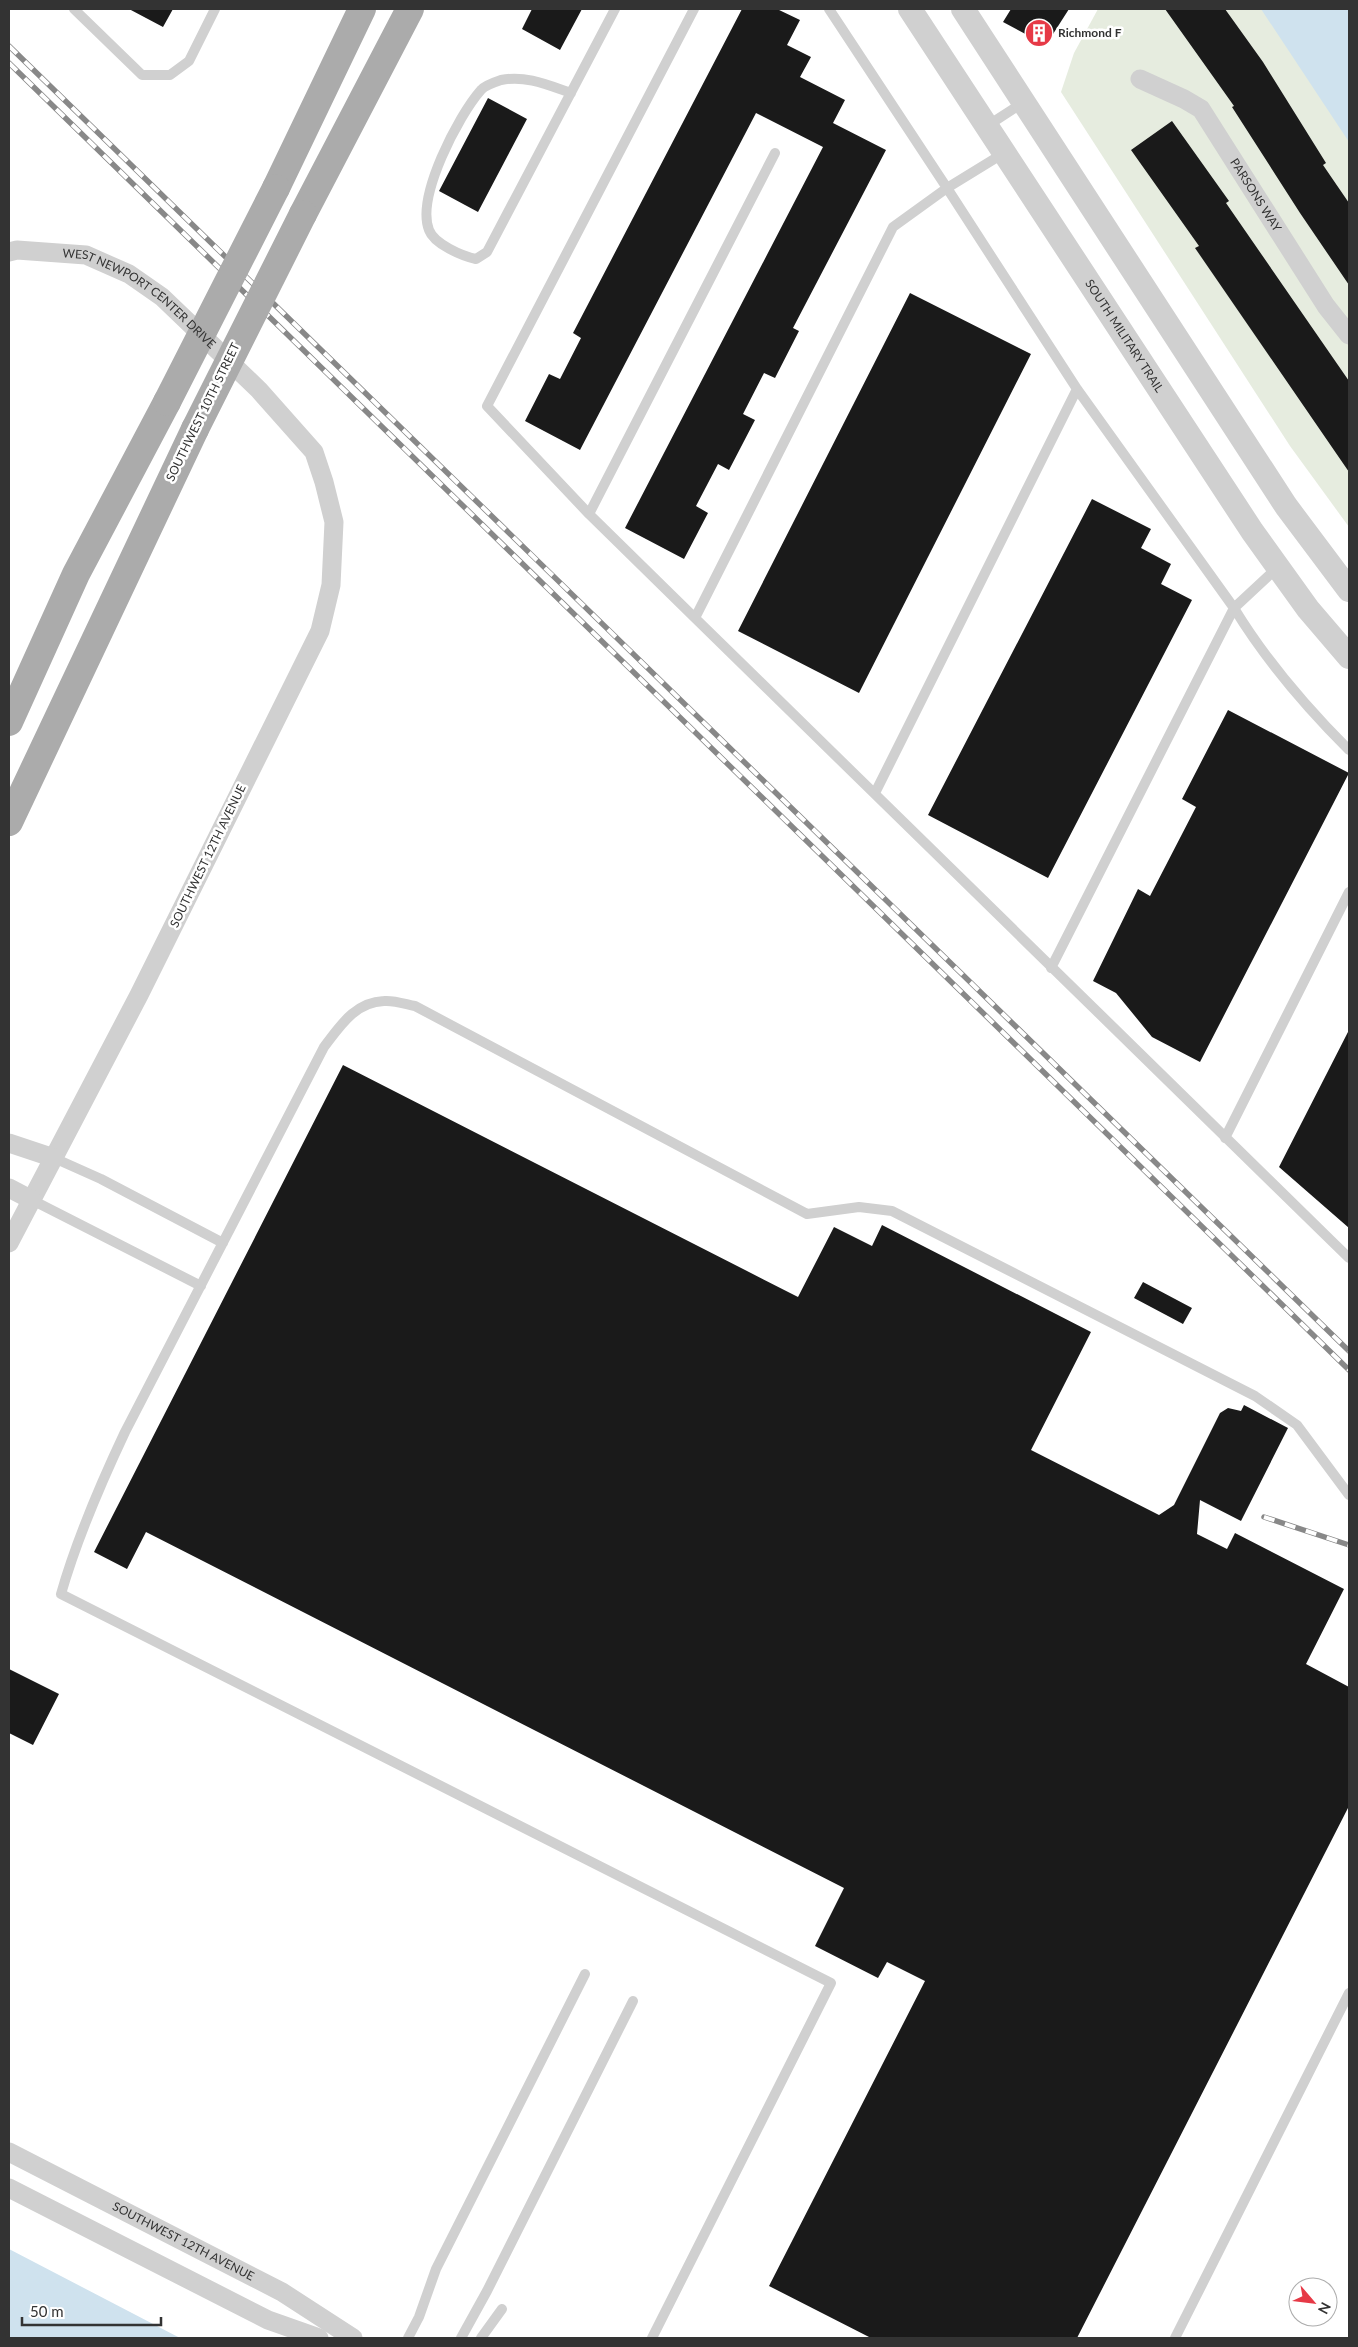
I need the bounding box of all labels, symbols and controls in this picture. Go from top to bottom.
building icon: Richmond F [1024,18,1054,48]
place label: Richmond F [1058,25,1122,40]
street label: PARSONS WAY [1227,155,1285,235]
street label: WEST NEWPORT CENTER DRIVE [62,245,219,351]
street label: SOUTH MILITARY TRAIL [1082,276,1167,395]
street label: SOUTHWEST 10TH STREET [162,340,243,483]
street label: SOUTHWEST 12TH AVENUE [166,782,249,930]
street label: SOUTHWEST 12TH AVENUE [110,2198,257,2284]
north arrow [1288,2277,1338,2327]
scale bar [22,2294,161,2326]
text: N [1315,2300,1335,2317]
text: 50 m [30,2302,64,2320]

